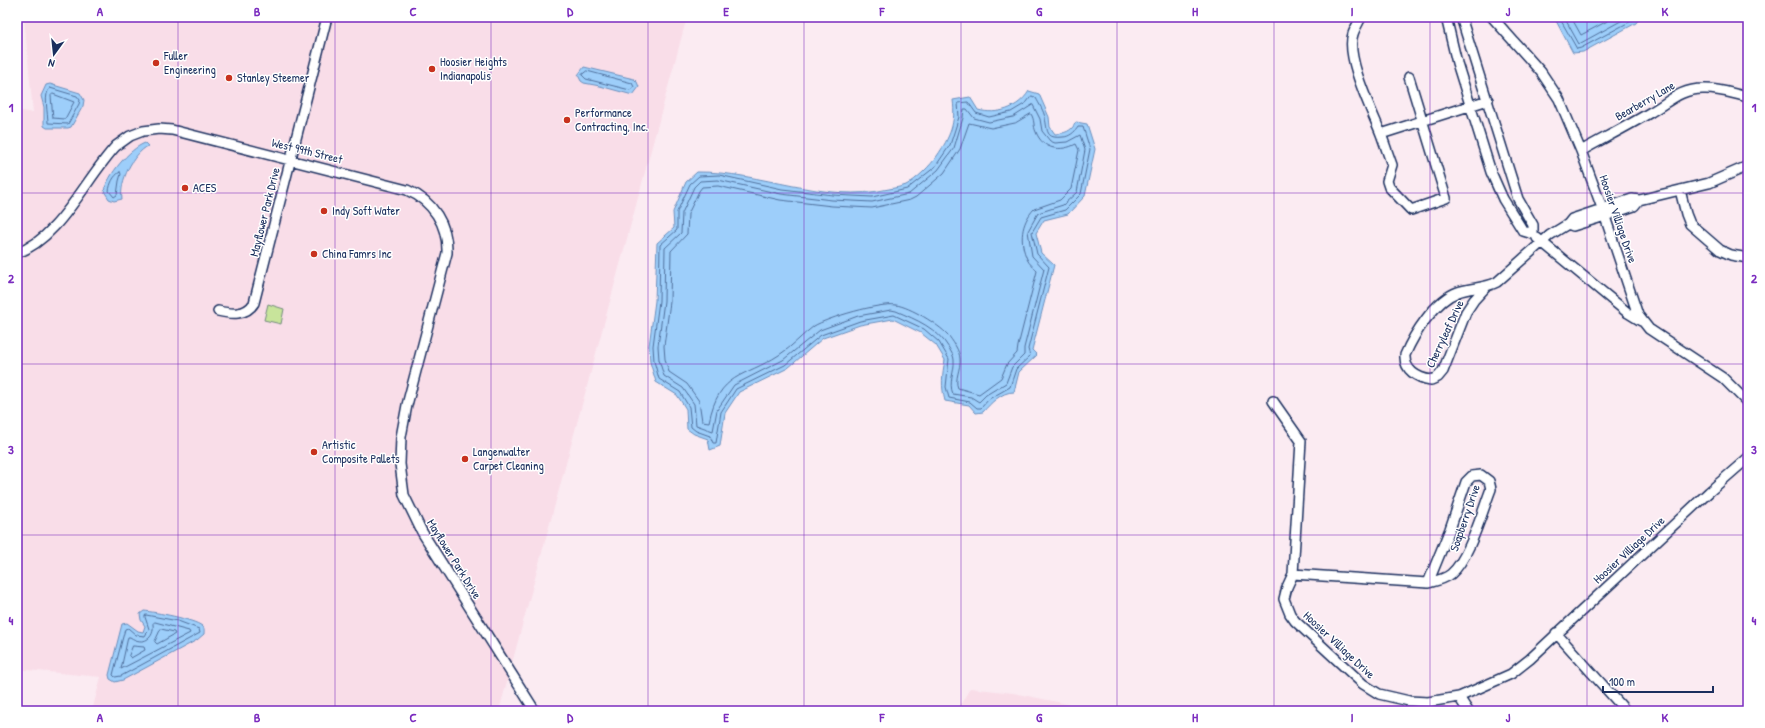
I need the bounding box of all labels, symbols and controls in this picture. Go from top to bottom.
text: A [97,2,104,20]
text: B [254,2,261,20]
text: C [409,2,417,20]
text: D [567,2,574,20]
text: E [723,2,729,20]
text: F [879,2,886,20]
text: G [1036,2,1043,20]
text: H [1192,2,1198,20]
text: I [1350,2,1354,20]
text: J [1506,2,1511,20]
text: K [1662,2,1669,20]
north arrow [34,34,74,74]
place label: Fuller Engineering [163,47,216,78]
place label: Hoosier Heights Indianapolis [440,53,507,84]
text: N [47,56,56,71]
marker: Fuller Engineering [151,58,161,68]
marker: Hoosier Heights Indianapolis [427,64,437,74]
place label: Stanley Steemer [237,69,310,86]
marker: Stanley Steemer [224,73,234,83]
street label: Bearberry Lane [1612,77,1678,125]
text: 1 [9,98,14,116]
text: 1 [1752,98,1757,116]
place label: Performance Contracting, Inc. [575,104,648,135]
marker: Performance Contracting, Inc. [562,115,572,125]
street label: West 99th Street [270,134,345,168]
street label: Mayflower Park Drive [245,165,284,258]
street label: Hoosier Villiage Drive [1595,172,1642,265]
place label: ACES [193,179,217,196]
marker: ACES [180,183,190,193]
place label: Indy Soft Water [332,202,400,219]
marker: Indy Soft Water [319,206,329,216]
place label: China Famrs Inc [322,245,392,262]
marker: China Famrs Inc [309,249,319,259]
text: 2 [8,269,15,287]
text: 2 [1751,269,1758,287]
street label: Cherryleaf Drive [1421,297,1468,370]
place label: Artistic Composite Pallets [322,436,400,467]
text: 3 [8,440,14,458]
text: 3 [1751,440,1757,458]
place label: Langenwalter Carpet Cleaning [473,443,544,474]
marker: Artistic Composite Pallets [309,447,319,457]
marker: Langenwalter Carpet Cleaning [460,454,470,464]
street label: Soapberry Drive [1445,482,1484,553]
street label: Hoosier Villiage Drive [1589,512,1668,587]
street label: Mayflower Park Drive [423,516,486,602]
street label: Hoosier Villiage Drive [1300,607,1379,682]
text: 4 [9,611,14,629]
text: 4 [1752,611,1757,629]
scale bar [1603,668,1713,694]
text: 100 m [1609,673,1635,690]
text: A [97,708,104,726]
text: B [254,708,261,726]
text: C [409,708,417,726]
text: D [567,708,574,726]
text: E [723,708,729,726]
text: F [879,708,886,726]
text: G [1036,708,1043,726]
text: H [1192,708,1198,726]
text: I [1350,708,1354,726]
text: J [1506,708,1511,726]
text: K [1662,708,1669,726]

